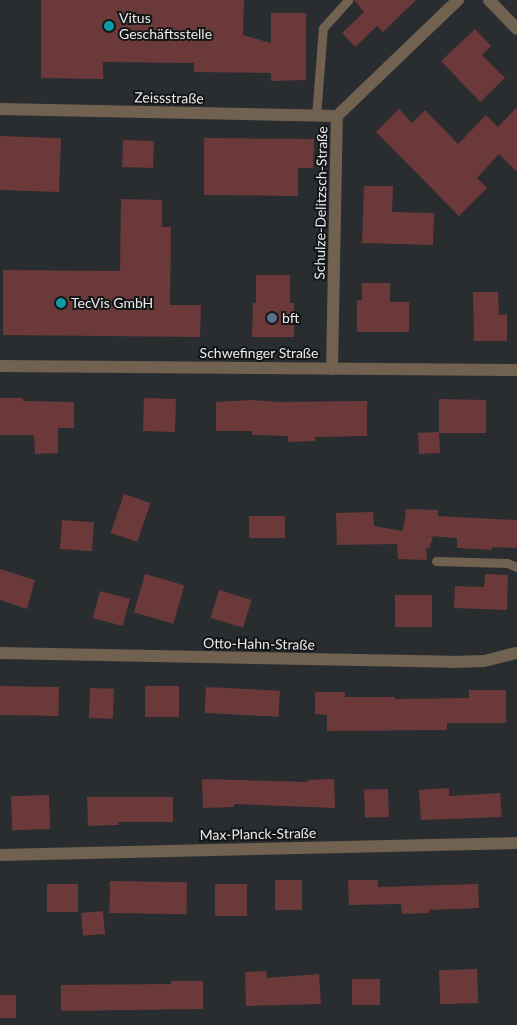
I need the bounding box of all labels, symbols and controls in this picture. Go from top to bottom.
place label: Vitus Geschäftsstelle [119,10,212,42]
marker: Vitus Geschäftsstelle [103,20,115,32]
street label: Zeissstraße [134,89,204,107]
street label: Schulze-Delitzsch-Straße [311,126,331,280]
place label: TecVis GmbH [71,295,153,311]
marker: TecVis GmbH [55,297,67,309]
place label: bft [282,310,299,326]
marker: bft [266,312,278,324]
street label: Schwefinger Straße [199,345,319,361]
street label: Otto-Hahn-Straße [203,635,315,653]
street label: Max-Planck-Straße [200,825,316,843]

